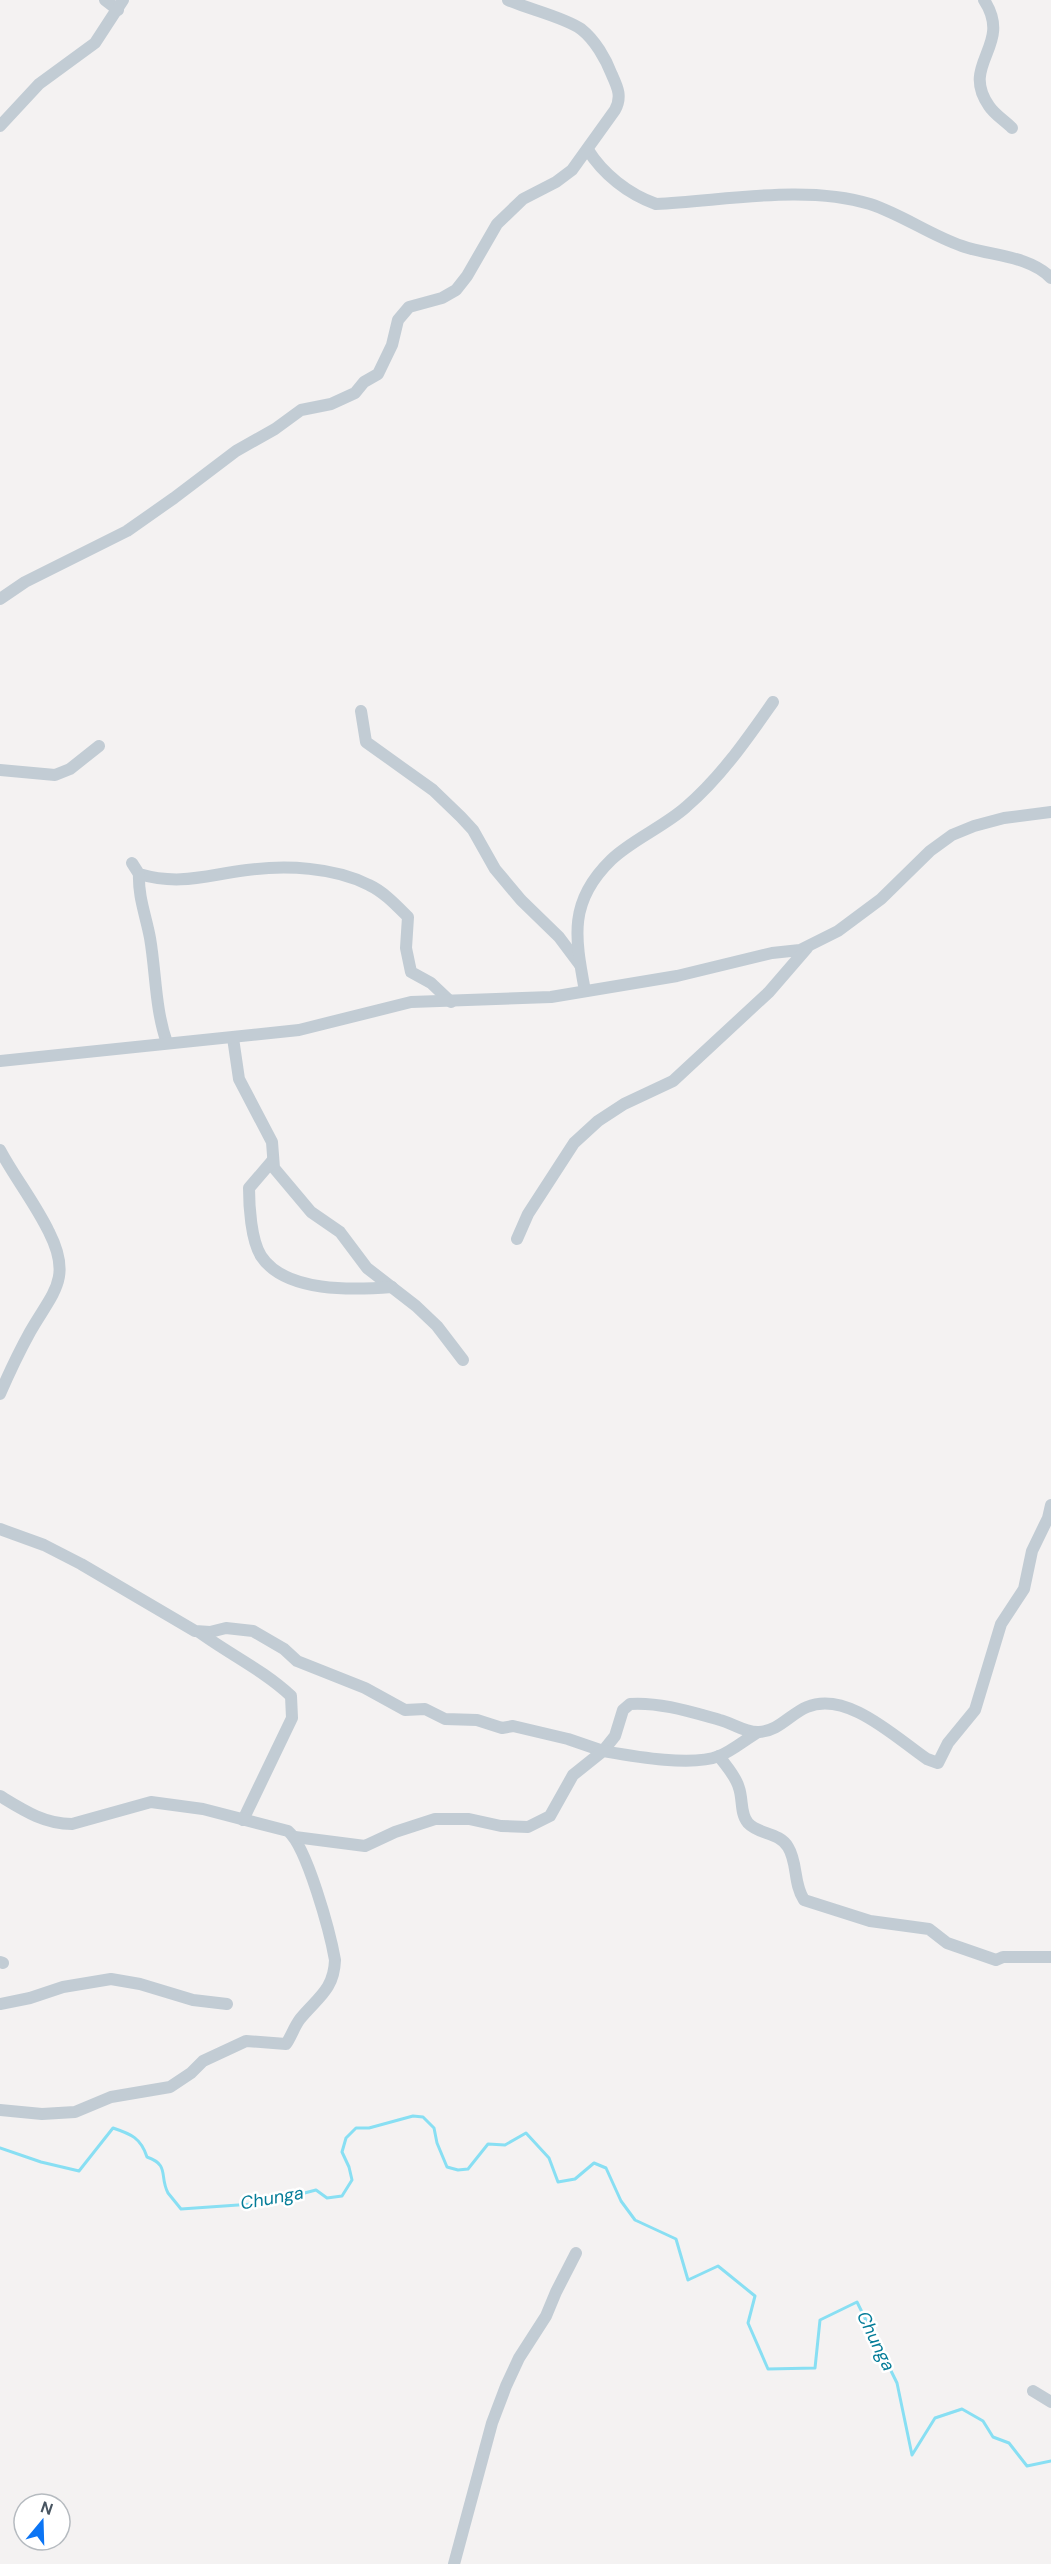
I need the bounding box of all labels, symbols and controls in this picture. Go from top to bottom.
water label: Chunga [238,2181,306,2215]
water label: Chunga [851,2307,901,2375]
north arrow [12,2492,72,2552]
text: N [38,2496,56,2520]

